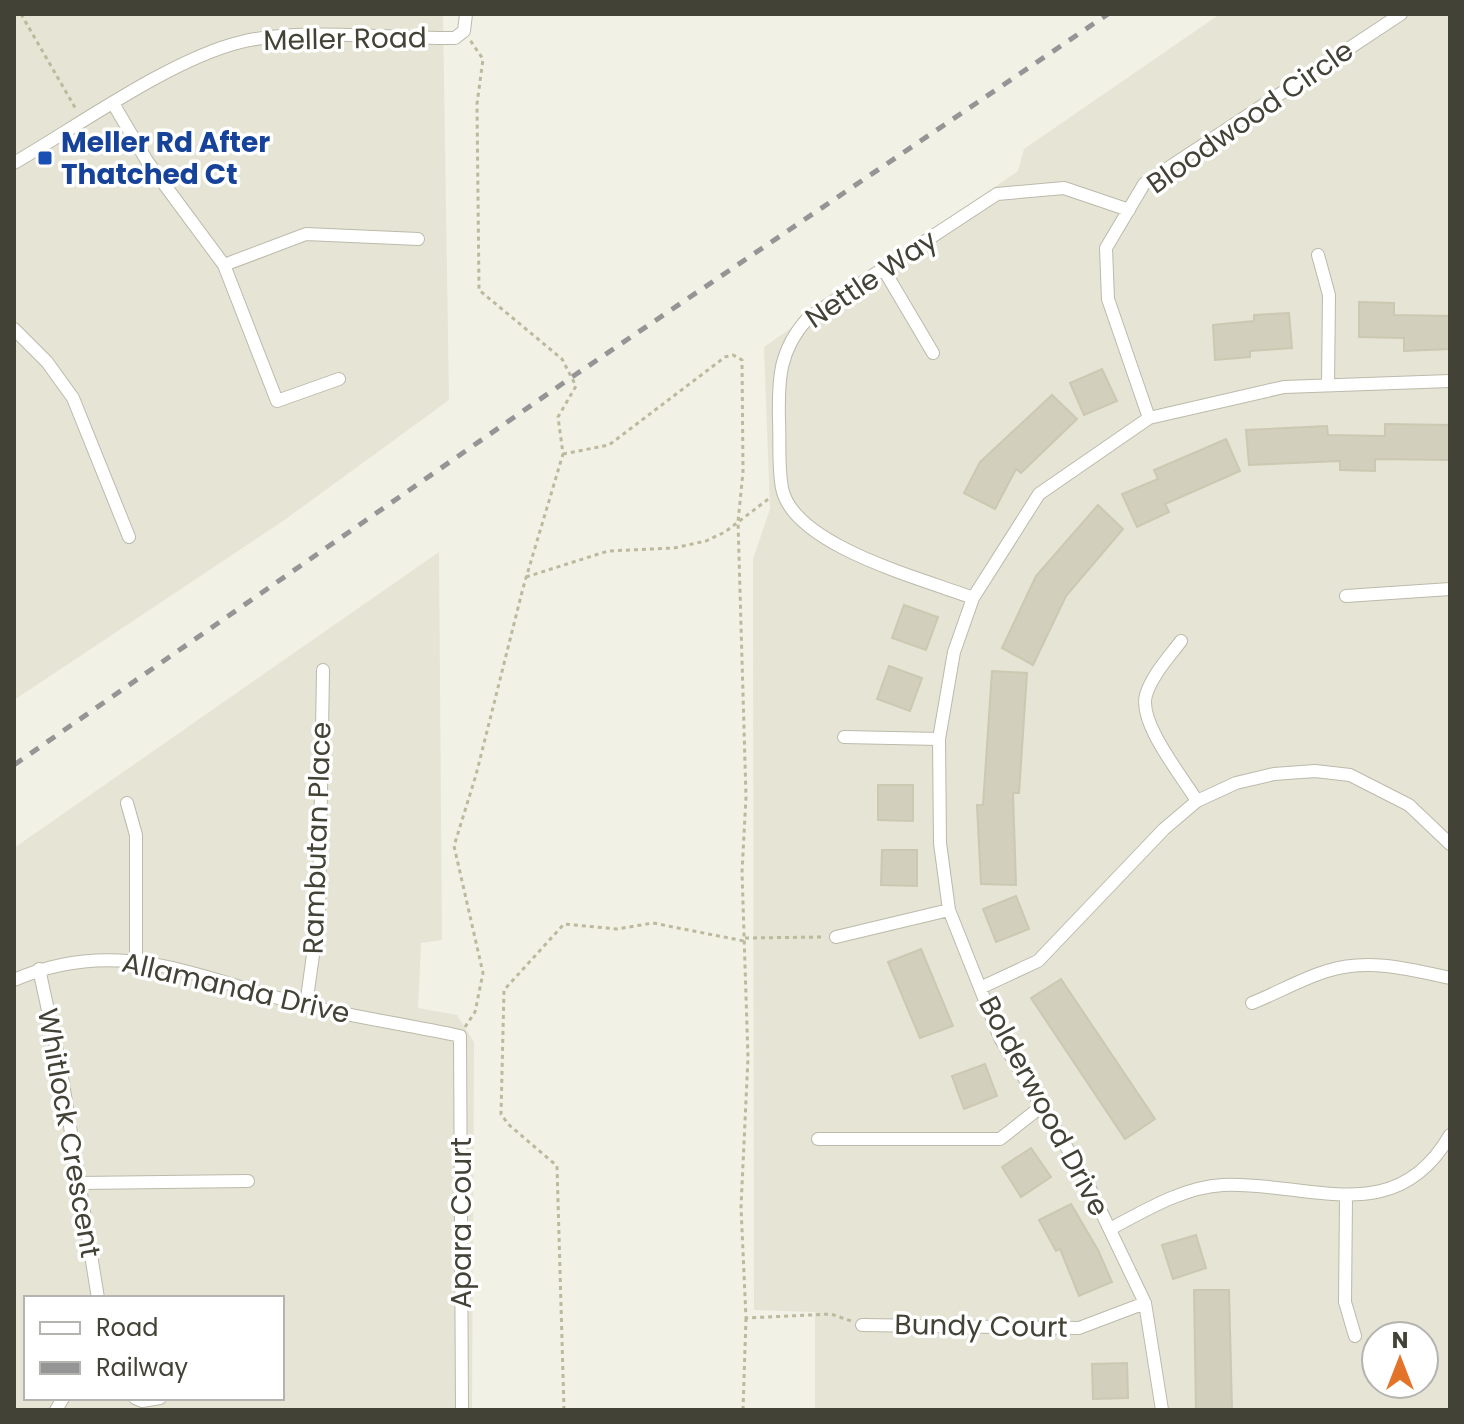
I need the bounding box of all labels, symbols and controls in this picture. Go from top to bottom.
street label: Meller Road [263,18,427,60]
street label: Bloodwood Circle [1139,31,1361,203]
place label: Meller Rd After Thatched Ct [61,123,270,194]
marker: Meller Rd After Thatched Ct [36,149,54,167]
street label: Nettle Way [797,220,945,337]
street label: Rambutan Place [293,721,341,955]
street label: Allamanda Drive [118,943,354,1033]
street label: Bolderwood Drive [969,989,1119,1223]
street label: Whitlock Crescent [28,1005,110,1261]
street label: Apara Court [442,1137,481,1309]
legend [24,1296,284,1400]
street label: Bundy Court [894,1305,1068,1347]
text: Road [96,1311,158,1344]
north arrow [1360,1320,1440,1400]
text: N [1392,1325,1408,1356]
text: Railway [96,1351,189,1384]

